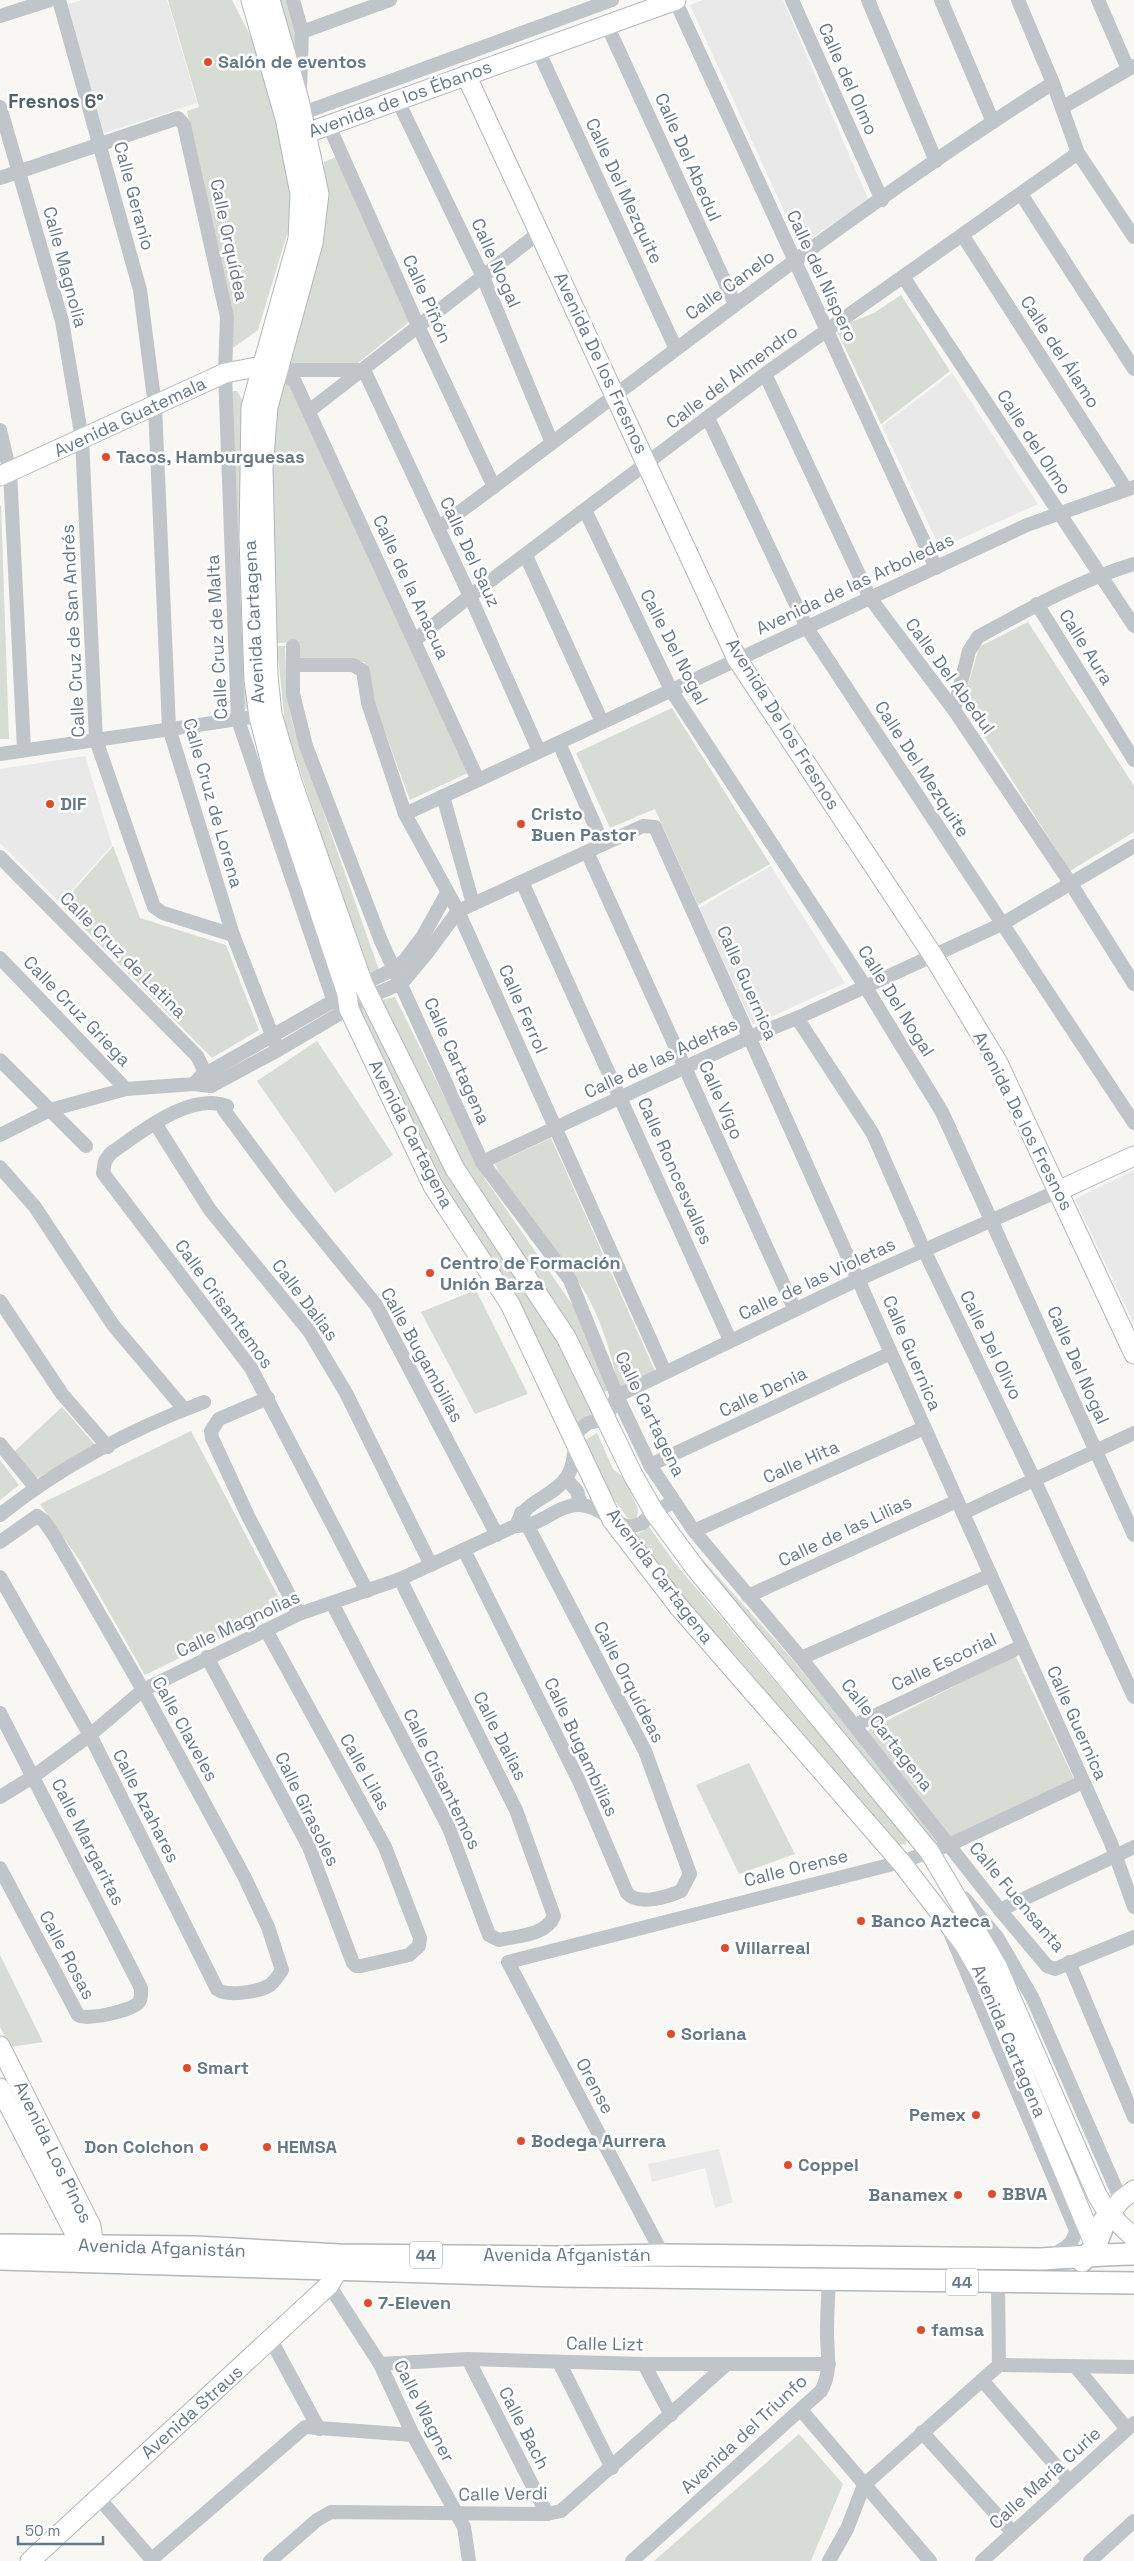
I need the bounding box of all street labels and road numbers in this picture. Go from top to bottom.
street label: Calle del Olmo [813,19,883,138]
street label: Avenida de los Ébanos [305,55,495,142]
street label: Calle Del Abedul [650,89,727,225]
street label: Calle Del Mezquite [581,114,668,267]
street label: Calle Geranio [109,139,160,253]
street label: Calle Orquídea [205,177,254,303]
street label: Calle Magnolia [38,204,93,330]
street label: Calle del Níspero [782,206,863,345]
street label: Calle Nogal [467,215,526,311]
street label: Calle Canelo [680,244,779,325]
street label: Calle Piñón [398,251,457,347]
street label: Avenida De los Fresnos [549,268,654,457]
street label: Calle del Álamo [1015,291,1105,412]
street label: Calle del Almendro [661,320,802,434]
street label: Avenida Guatemala [50,371,209,462]
street label: Calle del Olmo [992,385,1077,498]
street label: Calle Del Sauz [435,493,506,611]
street label: Calle de la Anacua [368,511,455,663]
street label: Calle Cruz de San Andrés [55,524,90,738]
street label: Avenida de las Arboledas [752,528,957,640]
street label: Avenida Cartagena [238,540,269,704]
street label: Calle Cruz de Malta [201,554,232,720]
street label: Calle Del Nogal [635,585,714,709]
street label: Calle Aura [1054,605,1119,689]
street label: Calle Del Abedul [901,613,1000,738]
street label: Avenida De los Fresnos [721,634,846,814]
street label: Calle Del Mezquite [870,696,975,841]
street label: Calle Cruz de Lorena [178,715,249,890]
street label: Calle Cruz de Latina [55,886,192,1023]
street label: Calle Guernica [712,922,783,1044]
street label: Calle Del Nogal [853,941,940,1061]
street label: Calle Cruz Griega [19,951,136,1071]
street label: Calle Ferrol [494,961,553,1057]
street label: Calle Cartagena [419,994,496,1128]
street label: Calle de las Adelfas [580,1012,741,1103]
street label: Avenida De los Fresnos [968,1027,1079,1214]
street label: Avenida Cartagena [364,1056,459,1212]
street label: Calle Vigo [694,1057,749,1143]
street label: Calle Roncesvalles [633,1094,718,1248]
street label: Calle de las Violetas [735,1232,899,1325]
street label: Calle Crisantemos [170,1235,279,1373]
street label: Calle Dalias [267,1254,344,1345]
street label: Calle Bugambilias [376,1283,469,1426]
street label: Calle Del Olivo [955,1286,1028,1403]
street label: Calle Guernica [878,1292,947,1414]
street label: Calle Del Nogal [1042,1302,1115,1427]
street label: Calle Cartagena [610,1347,691,1480]
street label: Calle Denia [715,1361,810,1422]
street label: Calle Hita [759,1435,842,1488]
street label: Calle de las Lilias [774,1490,915,1572]
street label: Avenida Cartagena [602,1503,719,1648]
street label: Calle Magnolias [172,1585,303,1662]
street label: Calle Orquídeas [589,1617,670,1746]
street label: Calle Escorial [888,1627,1000,1696]
street label: Calle Guernica [1042,1662,1113,1784]
street label: Calle Claveles [147,1672,224,1785]
street label: Calle Bugambilias [539,1674,624,1820]
street label: Calle Cartagena [836,1674,939,1796]
street label: Calle Dalias [468,1687,533,1784]
street label: Calle Crisantemos [398,1705,487,1853]
street label: Calle Lilas [335,1729,396,1814]
street label: Calle Azahares [108,1745,185,1867]
street label: Calle Girasoles [270,1748,345,1870]
street label: Calle Margaritas [47,1774,130,1909]
street label: Calle Fuensanta [964,1837,1070,1957]
street label: Calle Orense [742,1843,850,1892]
street label: Calle Rosas [34,1906,101,2003]
street label: Avenida Cartagena [967,1961,1052,2121]
street label: Orense [571,2054,620,2118]
street label: Avenida Los Pinos [9,2077,98,2226]
street label: Avenida Afganistán [78,2233,246,2262]
road number: 44 [410,2242,442,2268]
street label: Avenida Afganistán [483,2243,651,2266]
road number: 44 [946,2268,978,2296]
street label: Calle Lizt [566,2331,644,2356]
street label: Calle Wagner [389,2356,460,2466]
street label: Avenida Straus [136,2360,247,2463]
street label: Avenida del Triunfo [676,2369,812,2498]
street label: Calle Bach [494,2383,555,2473]
street label: Calle María Curie [984,2421,1105,2534]
street label: Calle Verdi [458,2481,548,2506]

